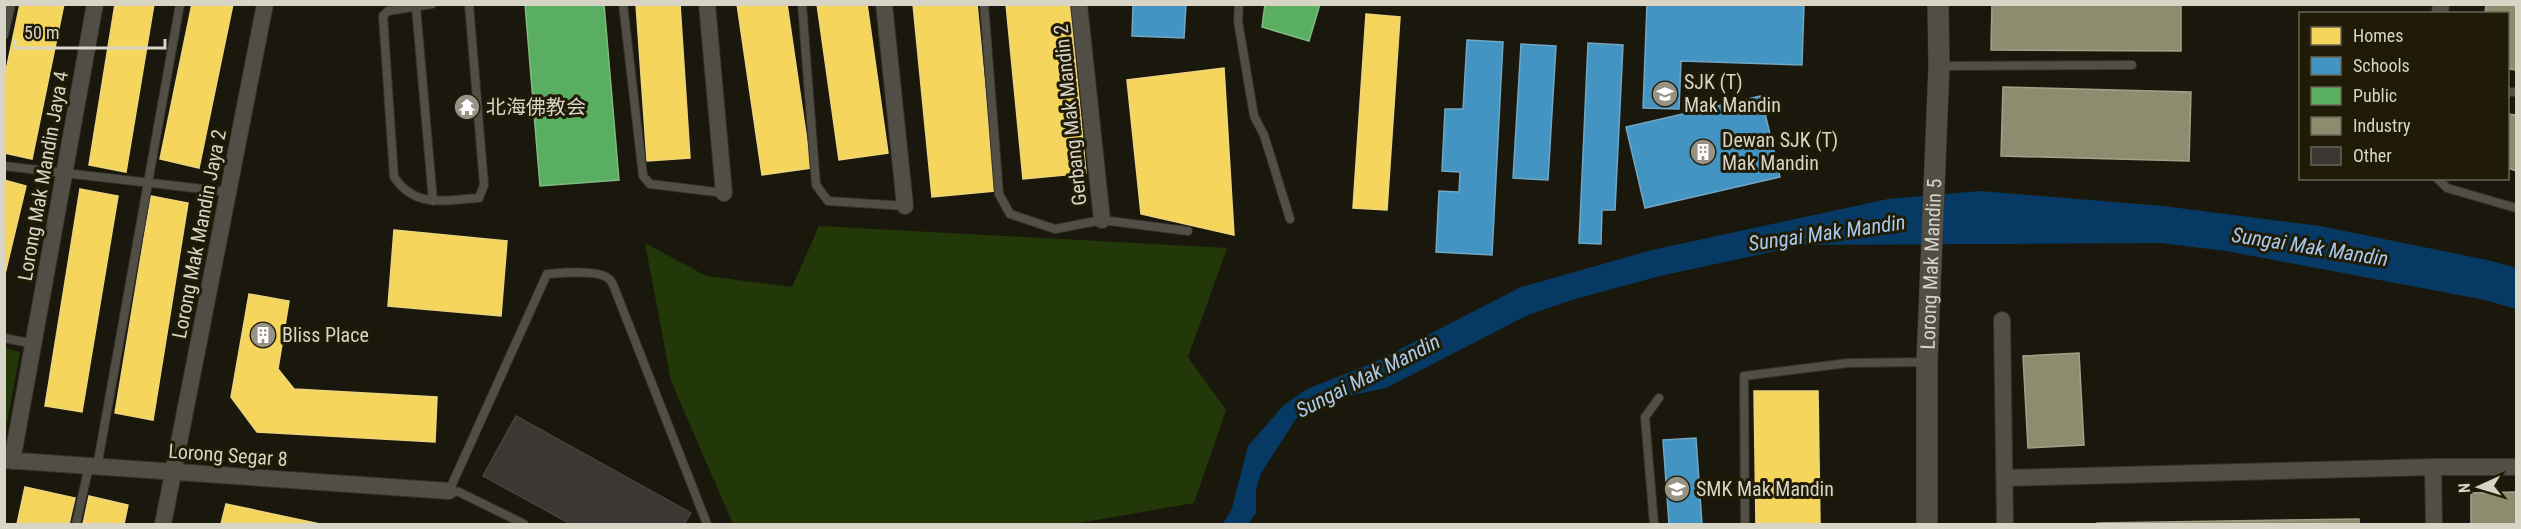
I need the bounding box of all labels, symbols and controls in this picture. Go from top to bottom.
scale bar [15,12,165,50]
legend [2299,12,2509,180]
text: 50 m [24,22,59,43]
street label: Gerbang Mak Mandin 2 [1049,23,1091,207]
text: Homes [2353,25,2403,46]
text: Schools [2353,55,2410,76]
street label: Lorong Mak Mandin Jaya 4 [13,69,73,283]
place label: SJK (T) Mak Mandin [1684,70,1781,117]
school or university icon: SJK (T) Mak Mandin [1650,79,1680,109]
text: Public [2353,85,2397,106]
temple icon: 北海佛教会 [452,92,482,122]
place label: 北海佛教会 [486,95,586,119]
text: Industry [2353,115,2411,136]
street label: Lorong Mak Mandin Jaya 2 [167,127,231,341]
place label: Dewan SJK (T) Mak Mandin [1722,128,1838,175]
building icon: Dewan SJK (T) Mak Mandin [1688,137,1718,167]
text: Other [2353,145,2392,166]
street label: Lorong Mak Mandin 5 [1916,178,1946,350]
water label: Sungai Mak Mandin [1747,210,1907,256]
water label: Sungai Mak Mandin [2230,223,2390,271]
building icon: Bliss Place [248,320,278,350]
place label: Bliss Place [282,323,369,347]
water label: Sungai Mak Mandin [1292,329,1444,423]
street label: Lorong Segar 8 [168,439,288,471]
north arrow [2449,457,2509,517]
school or university icon: SMK Mak Mandin [1662,474,1692,504]
place label: SMK Mak Mandin [1696,477,1834,501]
text: N [2455,482,2474,494]

